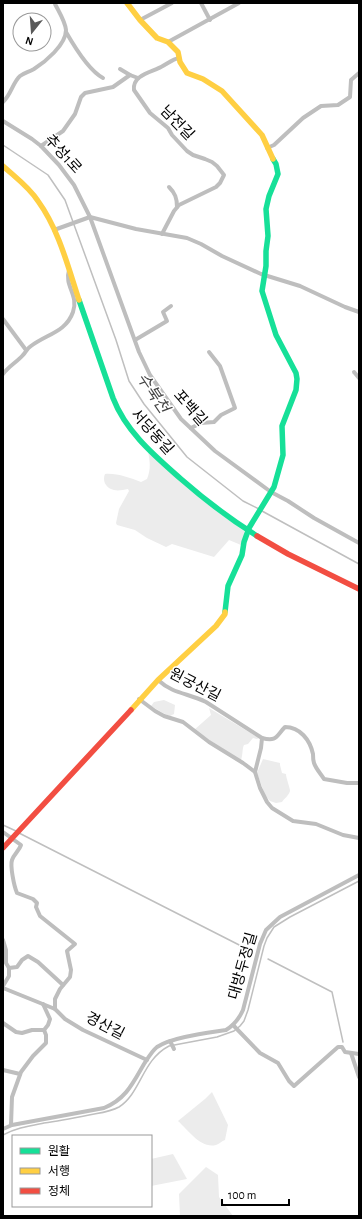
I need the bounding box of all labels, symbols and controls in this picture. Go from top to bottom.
north arrow [12,12,52,52]
text: N [24,35,34,47]
street label: 남전길 [157,102,197,143]
street label: 추성1로 [42,131,85,176]
water label: 수북천 [134,370,174,418]
street label: 포백길 [171,387,210,429]
street label: 서당동길 [128,406,177,458]
street label: 원궁산길 [167,665,223,704]
street label: 대방두정길 [225,930,260,1001]
street label: 경산길 [83,1009,127,1042]
legend [12,1135,152,1207]
text: 원활 [48,1145,70,1157]
text: 서행 [48,1165,70,1177]
scale bar [222,1181,289,1207]
text: 정체 [48,1185,70,1197]
text: 100 m [228,1189,256,1201]

